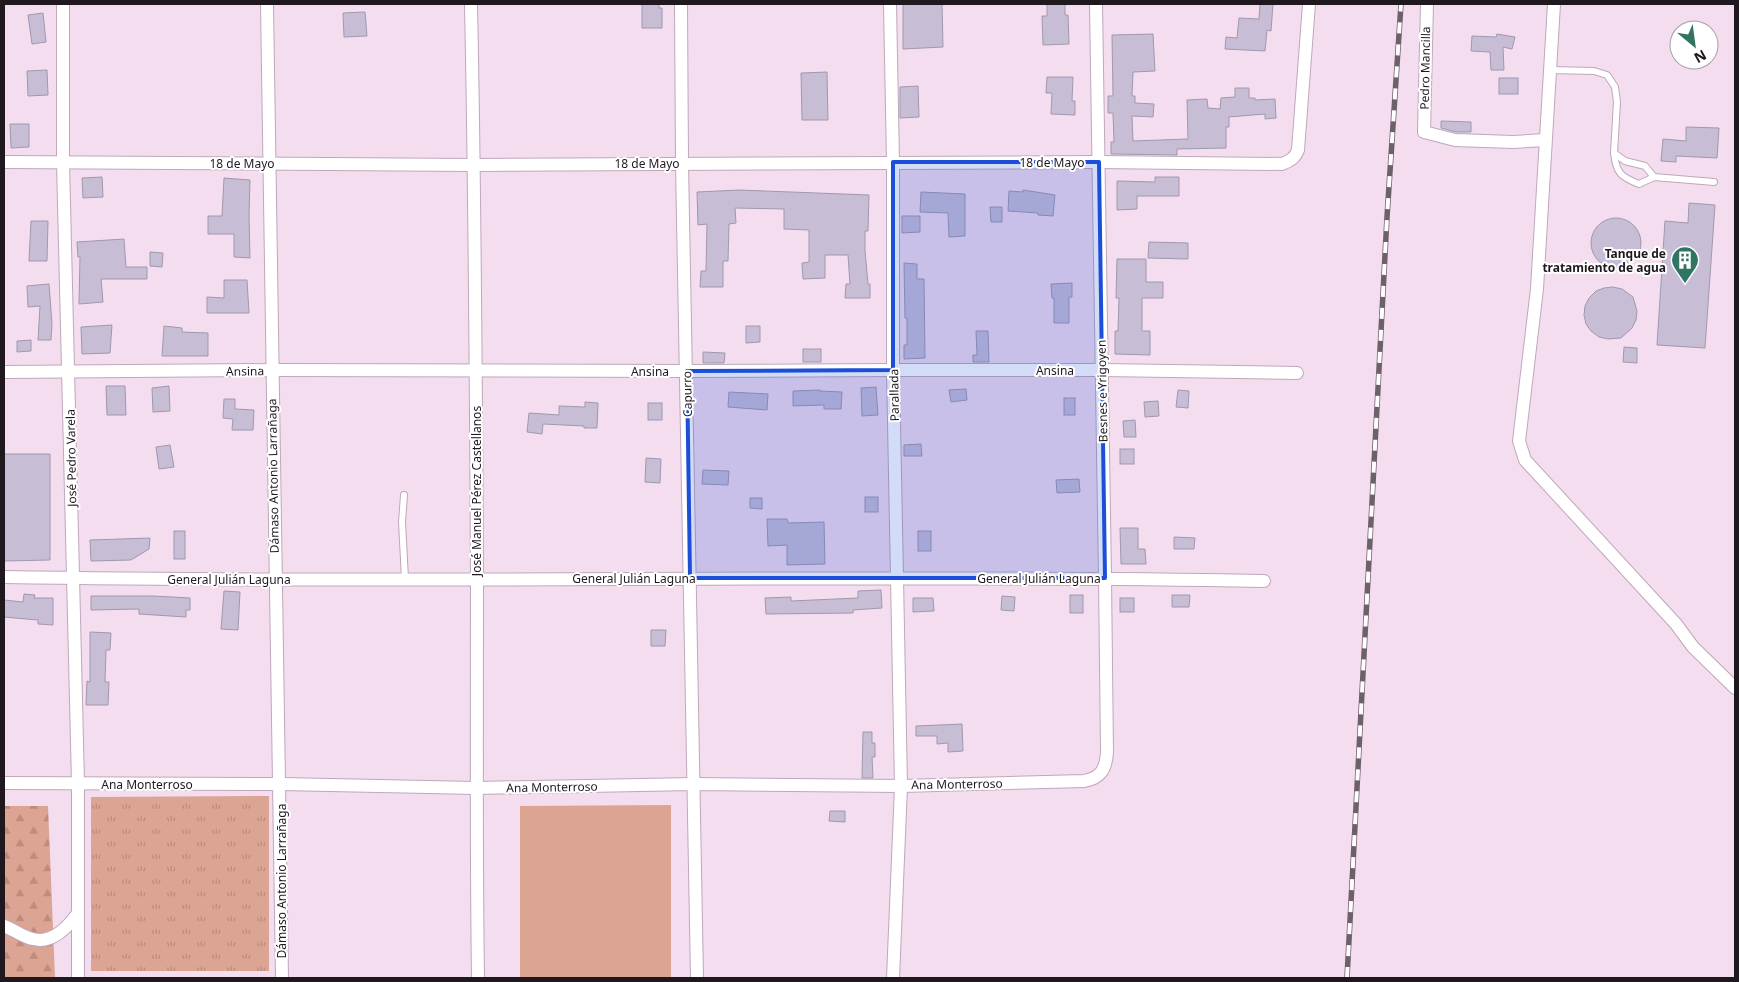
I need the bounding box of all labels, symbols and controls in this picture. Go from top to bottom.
north arrow [1669,20,1719,70]
street label: Pedro Mancilla [1416,26,1434,110]
text: N [1691,46,1710,68]
street label: 18 de Mayo [1019,154,1085,171]
street label: 18 de Mayo [209,155,275,172]
street label: 18 de Mayo [614,155,680,172]
place label: Tanque de tratamiento de agua [1542,245,1666,276]
building icon: Tanque de tratamiento de agua [1670,245,1700,284]
street label: Besnes e Yrigoyen [1093,340,1111,442]
street label: Ansina [226,362,264,380]
street label: Ansina [1036,362,1074,379]
street label: Ansina [631,363,669,380]
street label: Parallada [885,369,903,421]
street label: Capurro [678,371,696,417]
street label: Dámaso Antonio Larrañaga [263,398,283,554]
street label: José Manuel Pérez Castellanos [468,406,485,577]
street label: José Pedro Varela [62,409,80,508]
street label: General Julián Laguna [572,570,696,587]
street label: General Julián Laguna [977,570,1101,587]
street label: General Julián Laguna [167,571,291,588]
street label: Ana Monterroso [911,775,1003,793]
street label: Ana Monterroso [101,776,193,793]
street label: Ana Monterroso [506,778,598,796]
street label: Dámaso Antonio Larrañaga [273,804,290,958]

